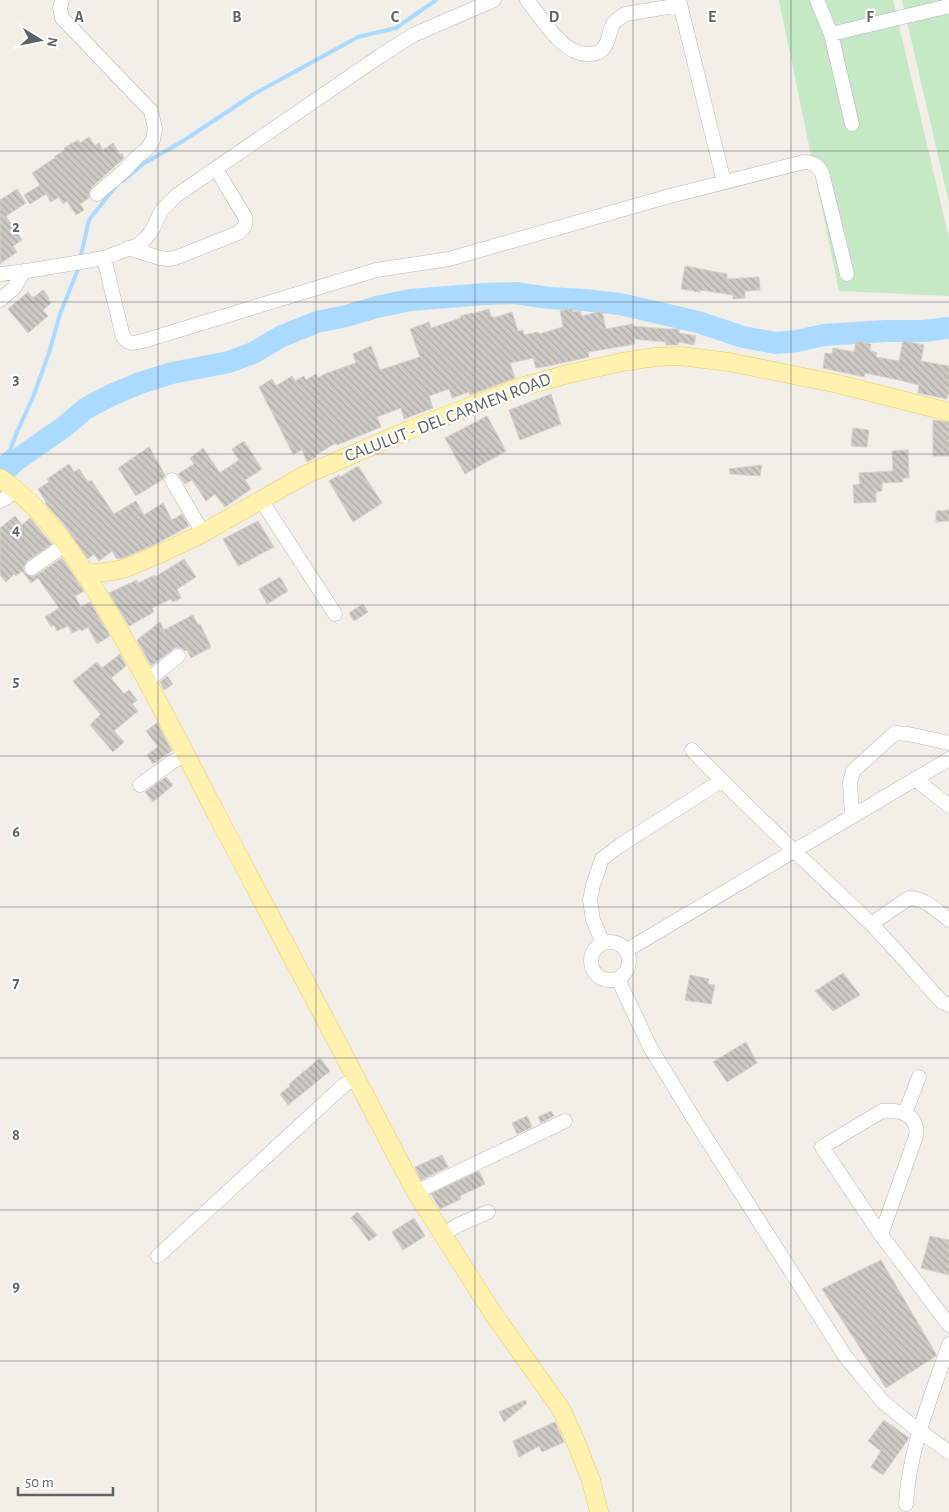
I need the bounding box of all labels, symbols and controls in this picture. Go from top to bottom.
text: A [74,9,84,25]
text: B [232,9,242,25]
text: C [391,9,400,25]
text: D [549,9,560,25]
text: E [708,9,716,25]
text: F [866,9,874,25]
north arrow [15,15,65,65]
text: N [44,36,60,48]
text: 2 [12,219,20,235]
street label: CALULUT - DEL CARMEN ROAD [342,370,554,466]
text: 3 [13,371,20,387]
text: 4 [12,522,20,538]
text: 5 [13,673,20,689]
text: 6 [12,824,20,840]
text: 7 [13,975,20,991]
text: 8 [12,1127,20,1143]
text: 9 [12,1278,20,1294]
scale bar [18,1464,112,1496]
text: 50 m [25,1475,54,1490]

